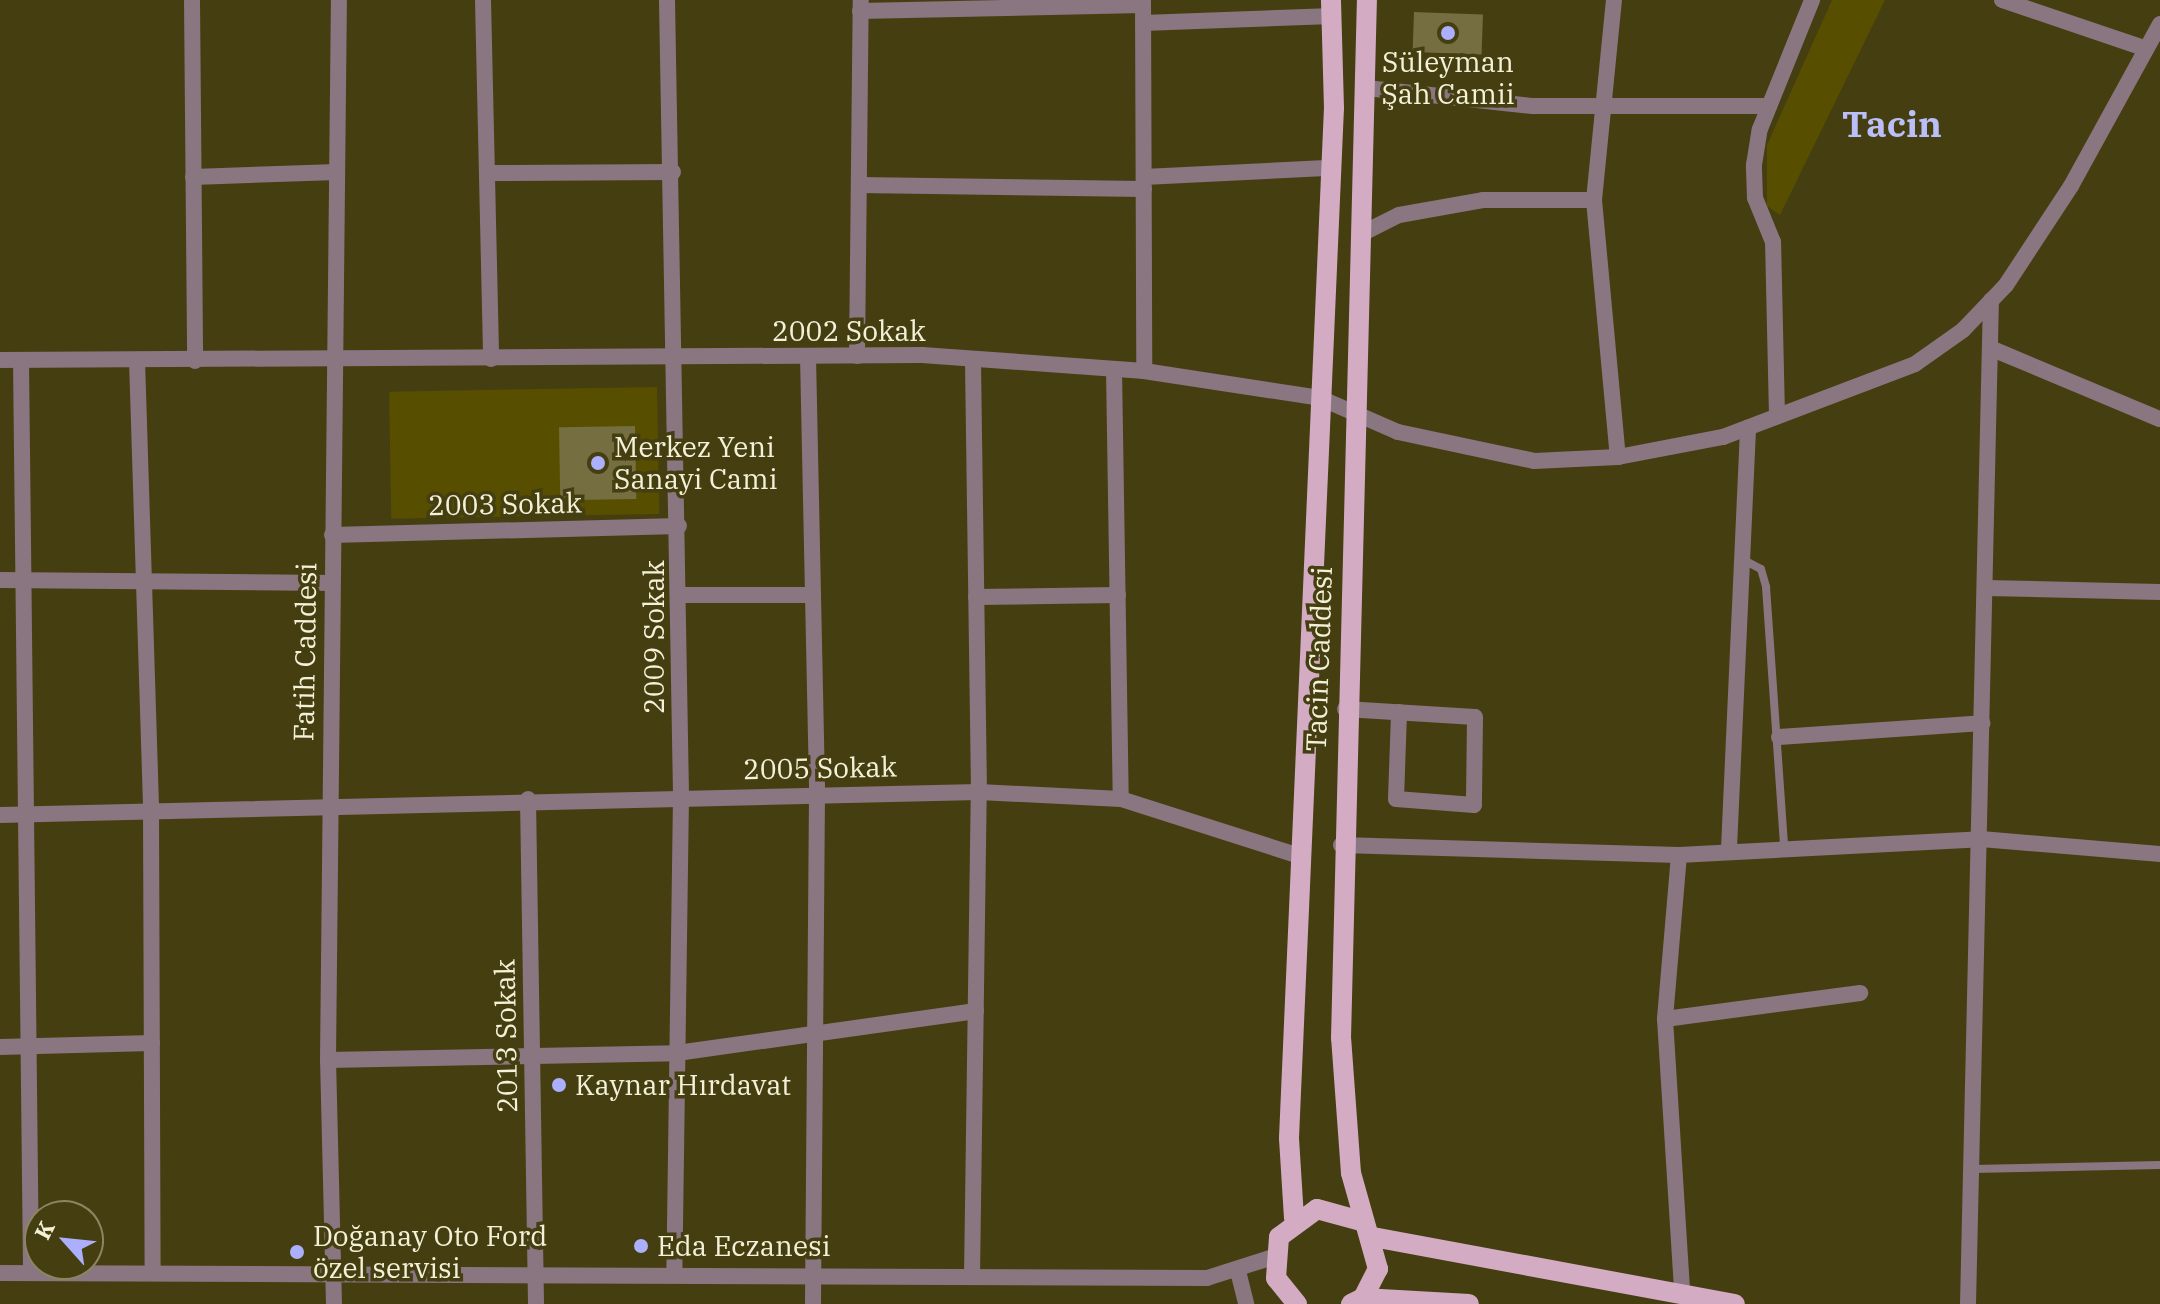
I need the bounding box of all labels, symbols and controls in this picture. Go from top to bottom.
marker: Süleyman Şah Camii [1439,24,1457,42]
place label: Süleyman Şah Camii [1381,45,1515,111]
district label: Tacin [1842,102,1942,146]
street label: 2002 Sokak [772,314,926,348]
place label: Merkez Yeni Sanayi Cami [614,430,778,496]
marker: Merkez Yeni Sanayi Cami [589,454,607,472]
street label: 2003 Sokak [428,486,582,522]
street label: 2009 Sokak [637,560,671,714]
street label: Fatih Caddesi [287,562,323,742]
street label: Tacin Caddesi [1299,566,1339,752]
street label: 2005 Sokak [743,750,897,786]
street label: 2013 Sokak [488,959,524,1113]
place label: Kaynar Hırdavat [575,1068,791,1102]
marker: Kaynar Hırdavat [550,1076,568,1094]
north arrow [24,1200,104,1280]
text: K [27,1216,61,1244]
place label: Doğanay Oto Ford özel servisi [313,1219,547,1285]
place label: Eda Eczanesi [657,1229,830,1263]
marker: Eda Eczanesi [632,1237,650,1255]
marker: Doğanay Oto Ford özel servisi [288,1243,306,1261]

